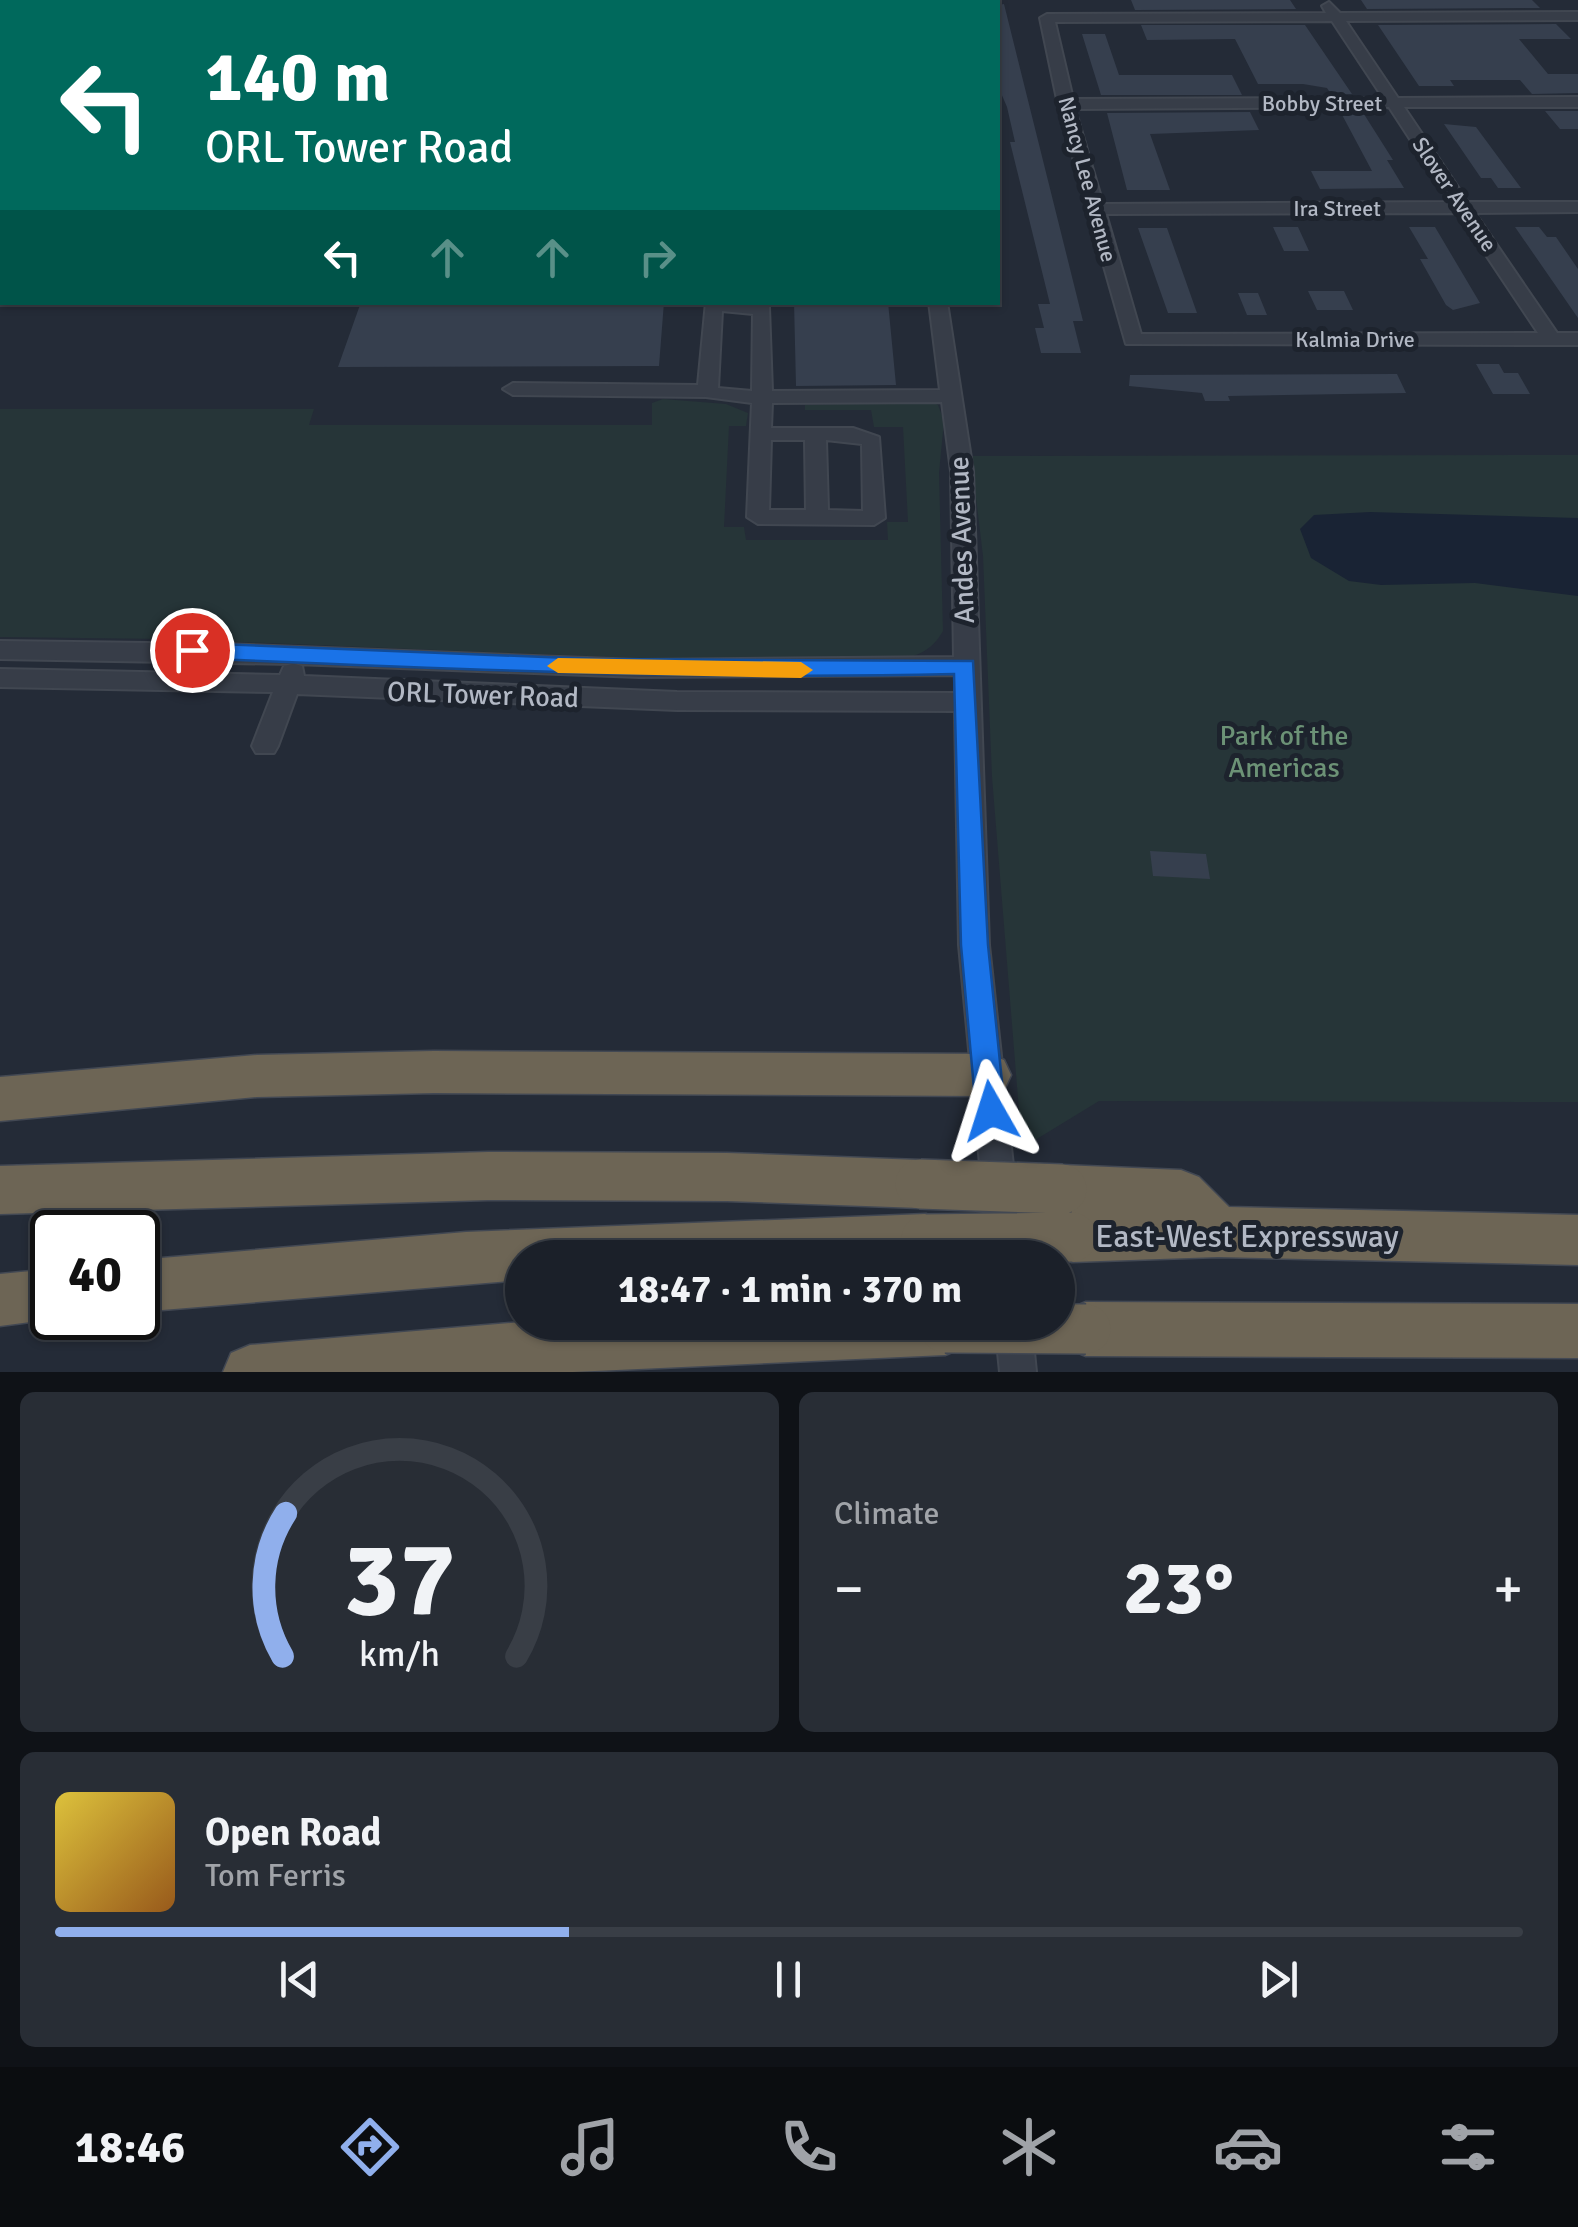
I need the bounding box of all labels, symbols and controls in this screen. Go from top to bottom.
text: 140 m [205,34,390,120]
icon: left [40,40,170,170]
street label: Bobby Street [1262,90,1383,117]
street label: Nancy Lee Avenue [1052,93,1123,265]
text: ORL Tower Road [205,120,513,175]
street label: Slover Avenue [1406,132,1503,257]
street label: Ira Street [1293,195,1381,222]
icon: left [315,230,370,285]
icon: ahead [420,230,475,285]
icon: ahead [525,230,580,285]
icon: right [630,230,685,285]
street label: Kalmia Drive [1295,326,1415,353]
street label: Andes Avenue [942,456,982,624]
pin [150,608,235,693]
icon: arrive [165,623,220,678]
street label: ORL Tower Road [387,675,579,715]
park label: Park of the Americas [1220,719,1348,785]
position arrow [939,1059,1043,1163]
speed limit sign: 40 [30,1210,160,1340]
street label: East-West Expressway [1095,1217,1399,1256]
text: 18:47 · 1 min · 370 m [618,1266,962,1313]
text: Climate [834,1494,940,1533]
text: 37 [343,1516,456,1644]
text: 23° [1123,1542,1234,1635]
text: − [834,1555,864,1623]
text: + [1493,1555,1523,1623]
text: km/h [359,1632,440,1676]
text: Open Road [205,1809,381,1856]
text: Tom Ferris [205,1856,346,1895]
icon: previous [272,1952,327,2007]
icon: pause [761,1952,816,2007]
icon: next [1251,1952,1306,2007]
icon: directions [335,2112,405,2182]
icon: music [555,2112,625,2182]
icon: phone [774,2112,844,2182]
icon: climate [994,2112,1064,2182]
icon: car [1213,2112,1283,2182]
icon: filters [1433,2112,1503,2182]
text: 18:46 [75,2120,185,2175]

